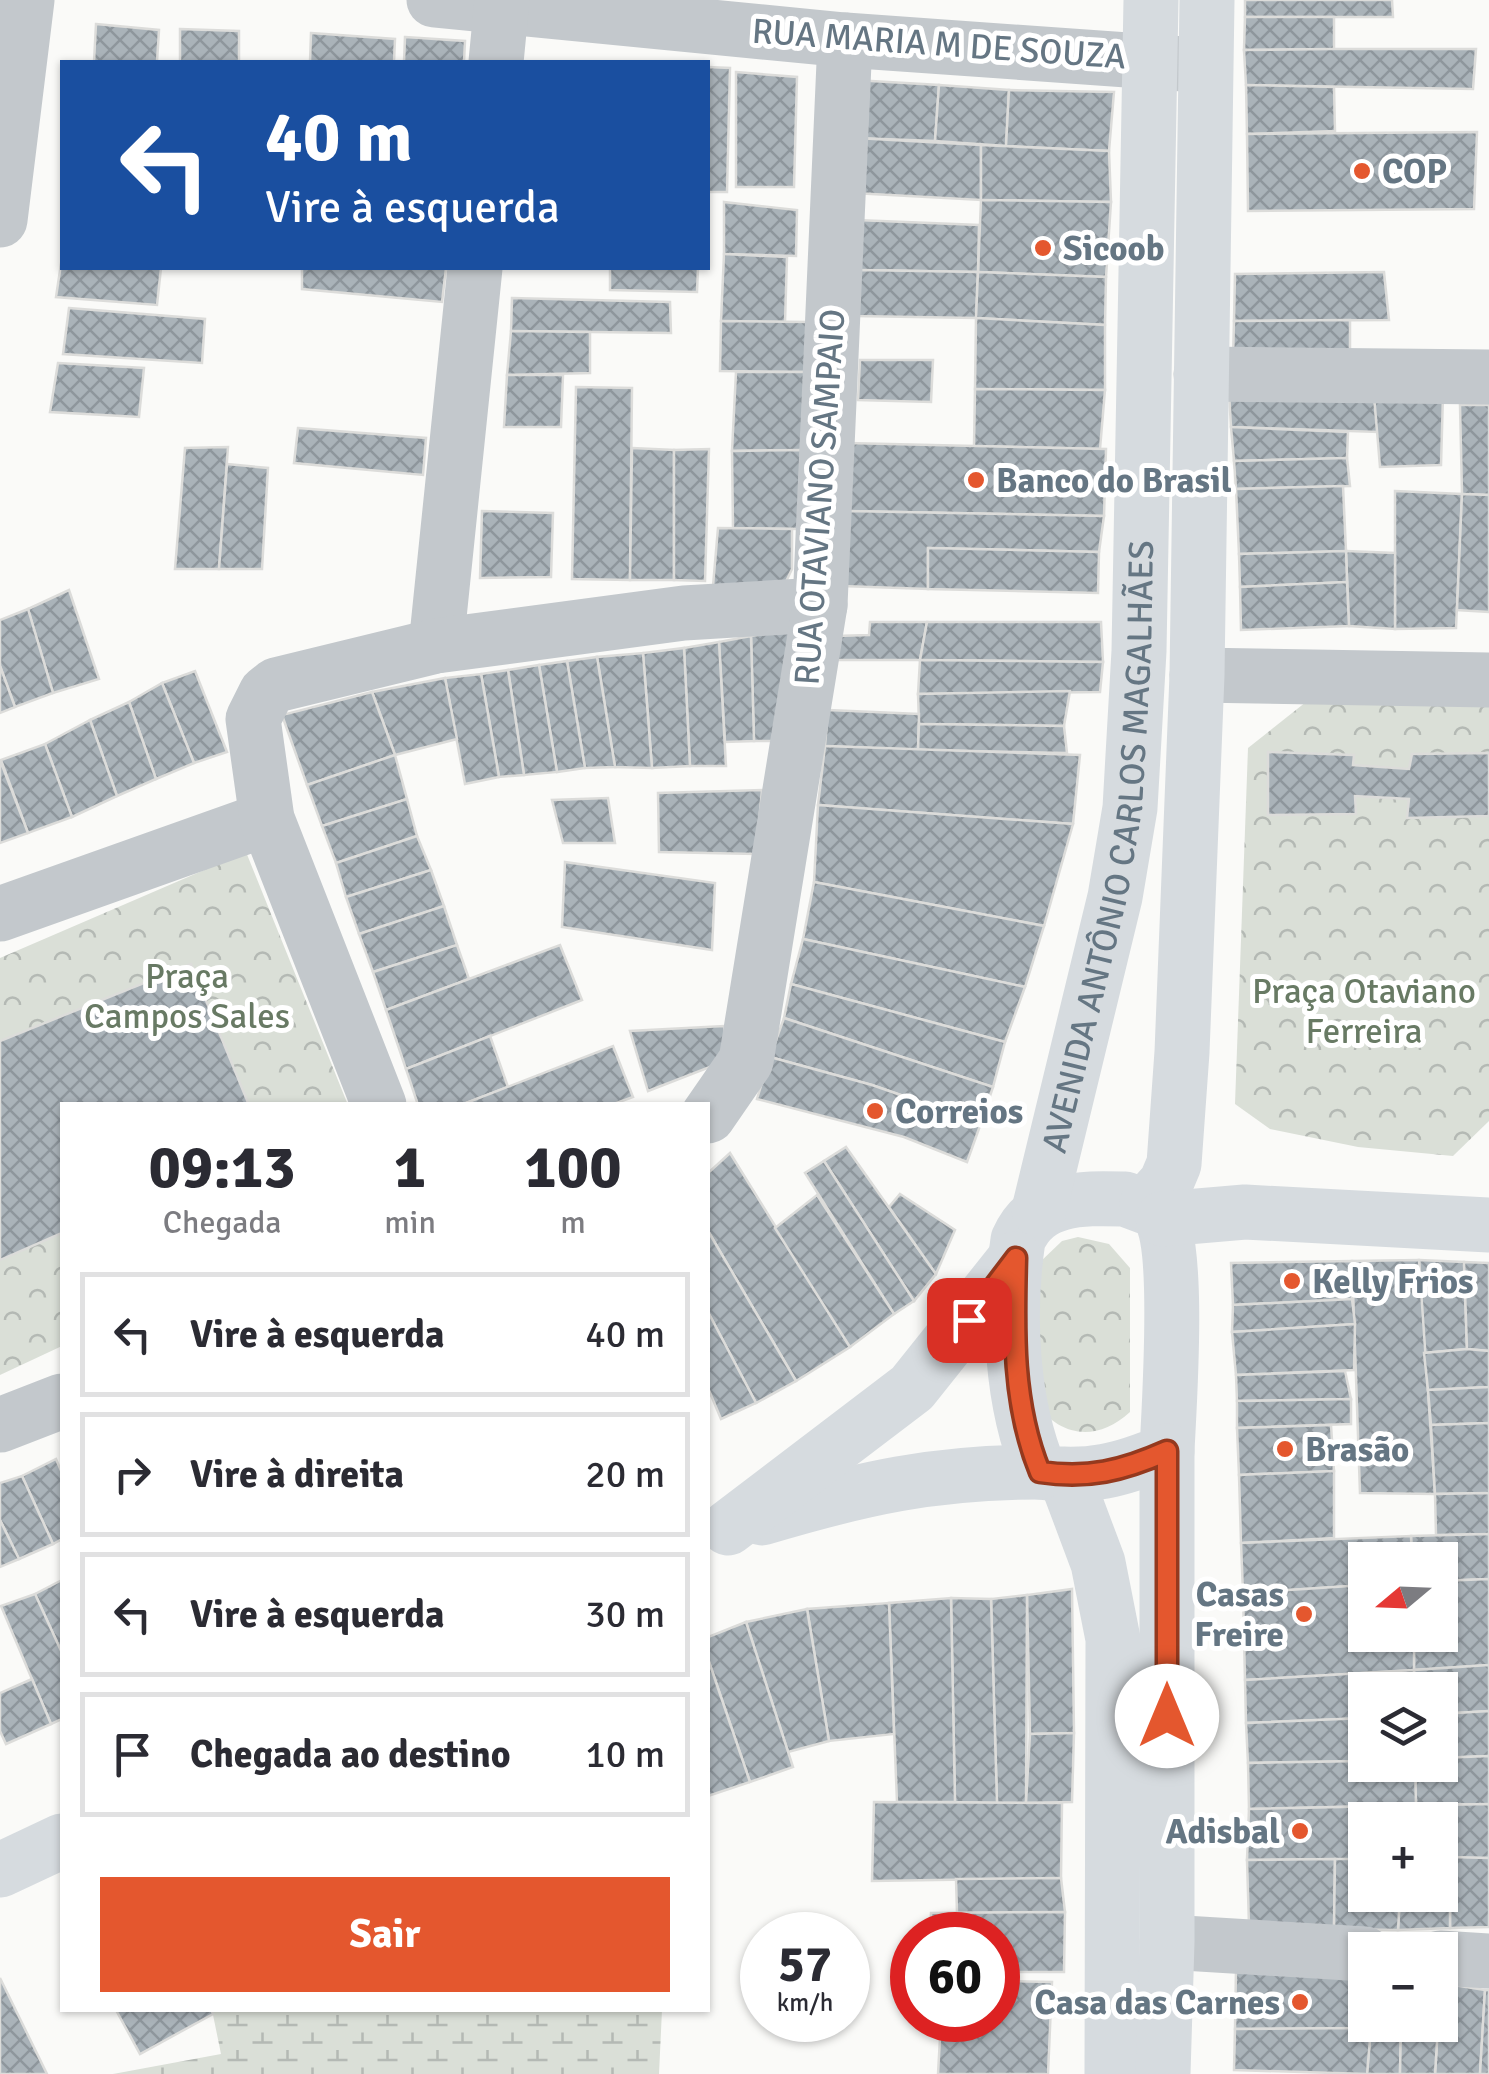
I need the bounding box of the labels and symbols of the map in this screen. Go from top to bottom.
street label: RUA MARIA M DE SOUZA [751,9,1127,79]
place label: COP [1382,150,1447,193]
marker: COP [1351,160,1373,182]
place label: Sicoob [1063,227,1165,270]
marker: Sicoob [1032,237,1054,259]
street label: RUA OTAVIANO SAMPAIO [785,307,855,687]
place label: Banco do Brasil [996,459,1232,502]
marker: Banco do Brasil [965,469,987,491]
street label: AVENIDA ANTÔNIO CARLOS MAGALHÃES [1032,540,1163,1157]
park label: Praça Campos Sales [84,955,290,1038]
park label: Praça Otaviano Ferreira [1252,970,1476,1053]
place label: Correios [895,1090,1023,1133]
marker: Correios [864,1100,886,1122]
place label: Kelly Frios [1312,1260,1474,1303]
marker: Kelly Frios [1281,1270,1303,1292]
pin [927,1278,1012,1363]
place label: Brasão [1305,1428,1409,1471]
marker: Brasão [1274,1438,1296,1460]
north arrow [1348,1542,1458,1652]
place label: Casas Freire [1194,1573,1284,1656]
marker: Casas Freire [1293,1603,1315,1625]
position arrow [1115,1664,1219,1768]
place label: Adisbal [1166,1810,1280,1853]
marker: Adisbal [1289,1820,1311,1842]
speed limit sign: 60 [890,1912,1020,2042]
place label: Casa das Carnes [1034,1981,1280,2024]
marker: Casa das Carnes [1289,1991,1311,2013]

